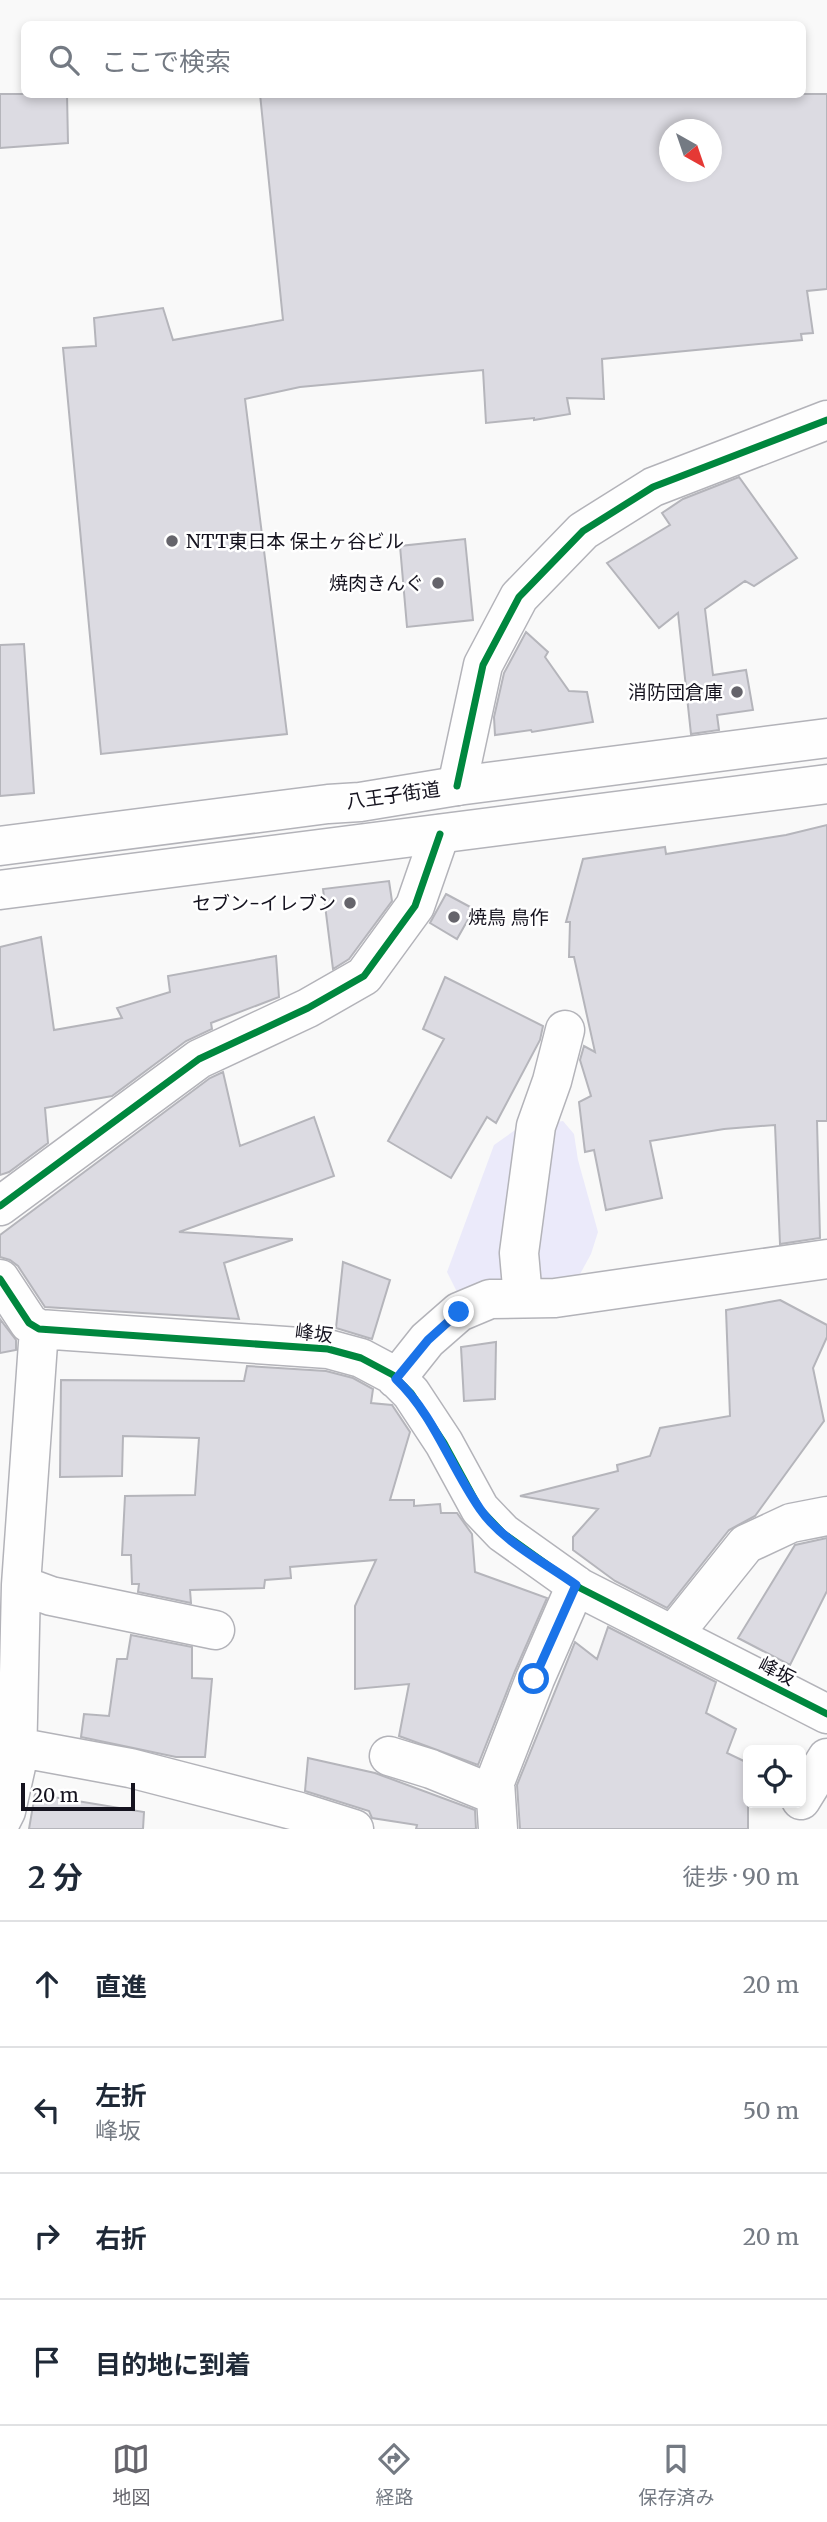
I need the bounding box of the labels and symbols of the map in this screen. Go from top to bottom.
north arrow [659,119,722,182]
place label: NTT東日本 保土ヶ谷ビル [186,529,404,553]
marker: NTT東日本 保土ヶ谷ビル [164,533,180,549]
place label: 焼肉きんぐ [329,571,424,595]
marker: 焼肉きんぐ [430,575,446,591]
place label: 消防団倉庫 [628,680,723,704]
marker: 消防団倉庫 [729,684,745,700]
street label: 八王子街道 [344,777,442,813]
place label: セブン-イレブン [192,891,336,915]
marker: セブン-イレブン [342,895,358,911]
place label: 焼鳥 鳥作 [468,905,549,929]
marker: 焼鳥 鳥作 [446,909,462,925]
route end [443,1296,474,1327]
street label: 峰坂 [294,1319,334,1347]
street label: 峰坂 [755,1652,799,1690]
route start [518,1663,549,1694]
scale bar [21,1780,135,1812]

